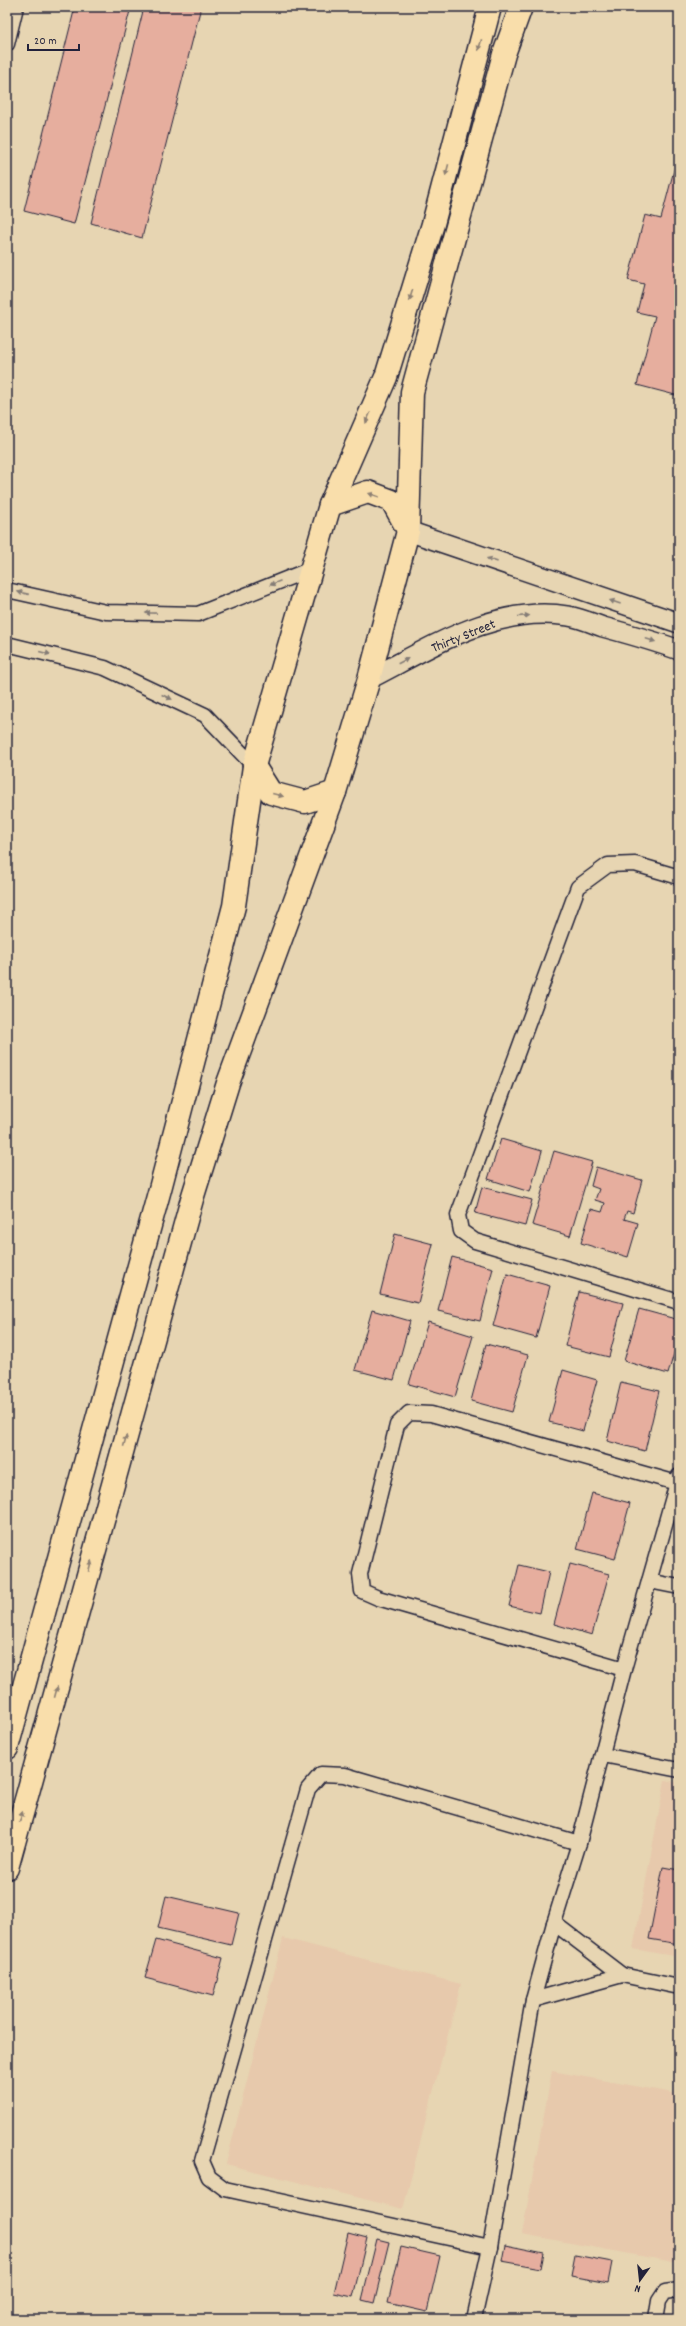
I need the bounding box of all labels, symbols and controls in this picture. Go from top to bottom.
scale bar [28,26,79,52]
text: 20 m [34,33,57,50]
one-way arrow [477,39,483,51]
one-way arrow [444,165,450,177]
one-way arrow [408,290,414,302]
one-way arrow [365,412,371,423]
one-way arrow [368,492,380,498]
one-way arrow [486,556,498,562]
one-way arrow [268,581,280,587]
one-way arrow [17,590,29,596]
one-way arrow [609,598,621,604]
one-way arrow [144,610,157,616]
one-way arrow [518,612,530,619]
street label: Thirty Street [429,615,499,659]
one-way arrow [644,638,657,644]
one-way arrow [39,651,51,657]
one-way arrow [398,658,409,664]
one-way arrow [161,694,172,700]
one-way arrow [273,792,285,798]
one-way arrow [122,1435,128,1447]
one-way arrow [88,1560,94,1573]
one-way arrow [53,1685,59,1697]
one-way arrow [18,1811,24,1823]
north arrow [620,2260,660,2300]
text: N [633,2279,643,2296]

